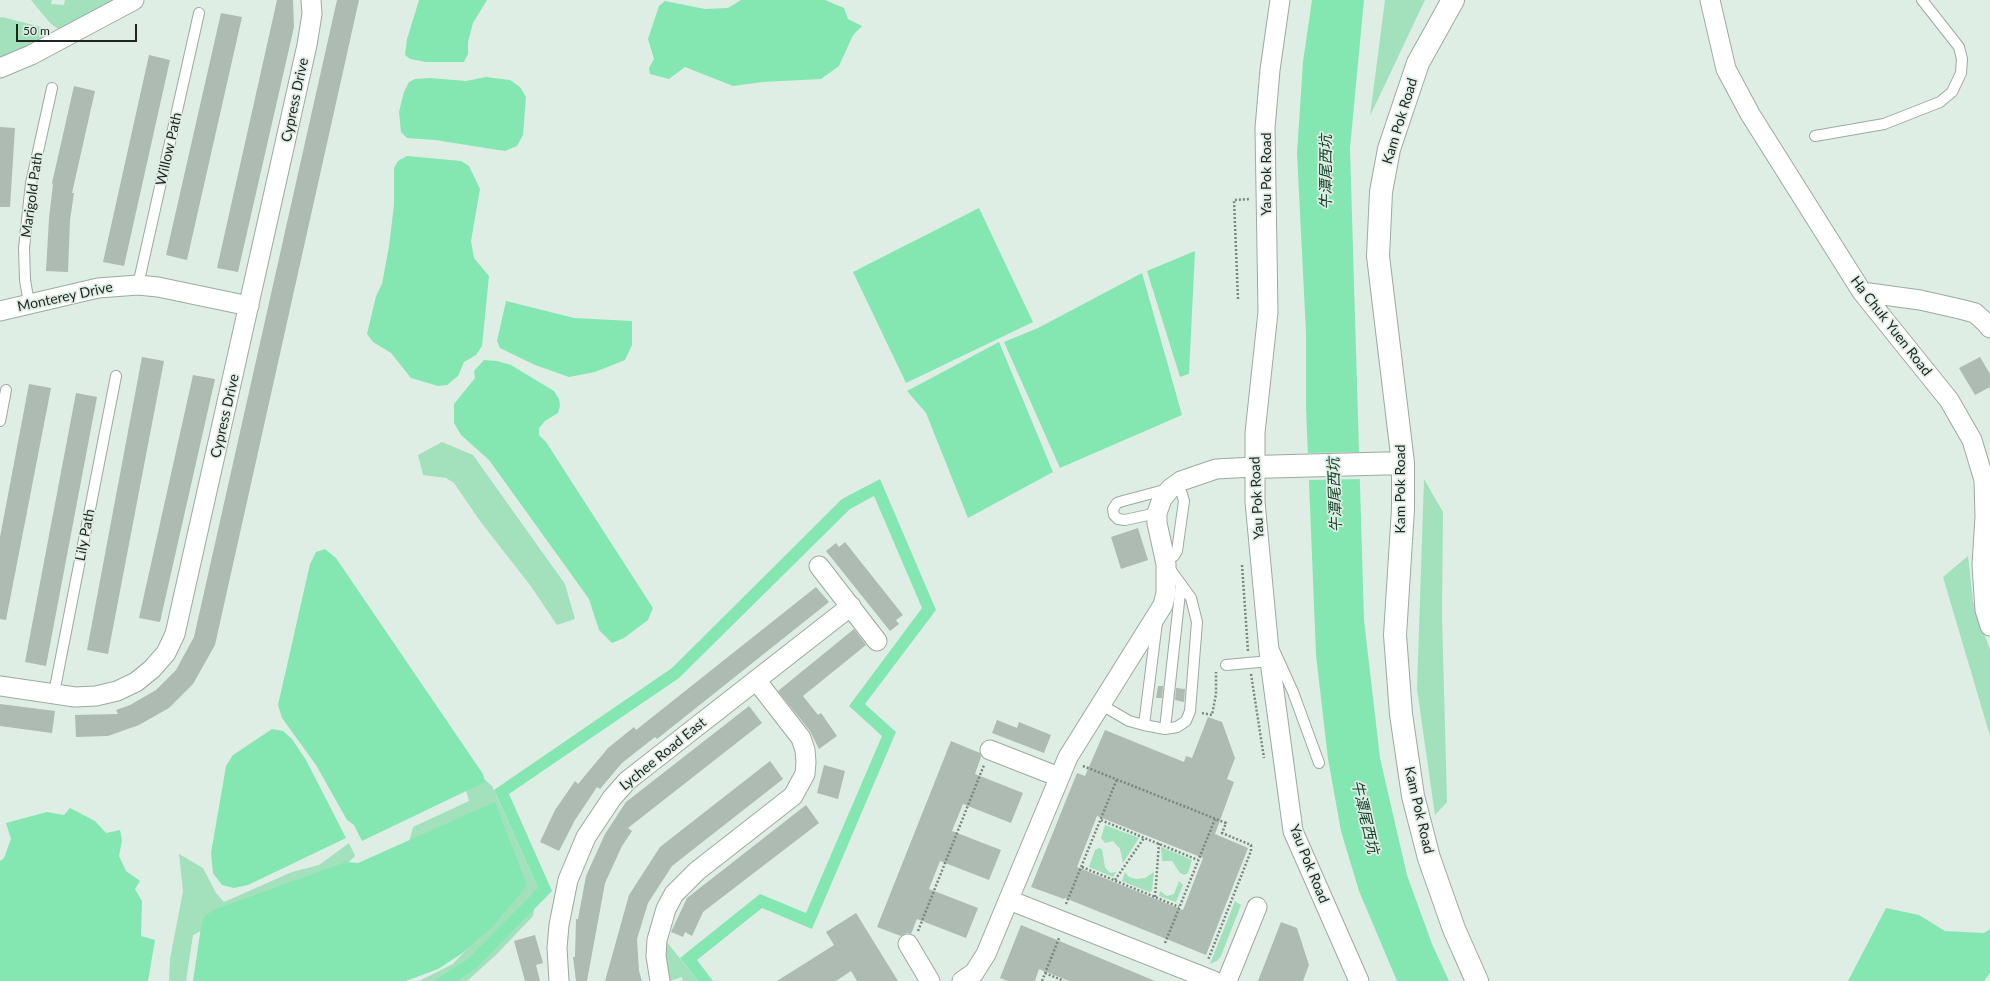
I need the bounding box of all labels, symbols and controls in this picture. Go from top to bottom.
scale bar [18,16,139,42]
text: 50 m [23,23,50,38]
street label: Cypress Drive [278,56,312,144]
street label: Kam Pok Road [1379,76,1421,166]
street label: Willow Path [152,111,186,187]
street label: Yau Pok Road [1258,132,1274,216]
water label: 牛潭尾西坑 [1317,135,1335,209]
street label: Marigold Path [18,151,46,239]
street label: Ha Chuk Yuen Road [1847,273,1935,379]
street label: Monterey Drive [16,279,114,315]
street label: Cypress Drive [207,372,243,460]
street label: Kam Pok Road [1392,444,1408,534]
street label: Yau Pok Road [1246,456,1268,540]
water label: 牛潭尾西坑 [1325,457,1345,533]
street label: Lily Path [72,508,98,562]
street label: Lychee Road East [616,714,710,794]
street label: Kam Pok Road [1401,765,1437,855]
water label: 牛潭尾西坑 [1348,778,1382,856]
street label: Yau Pok Road [1286,822,1332,906]

